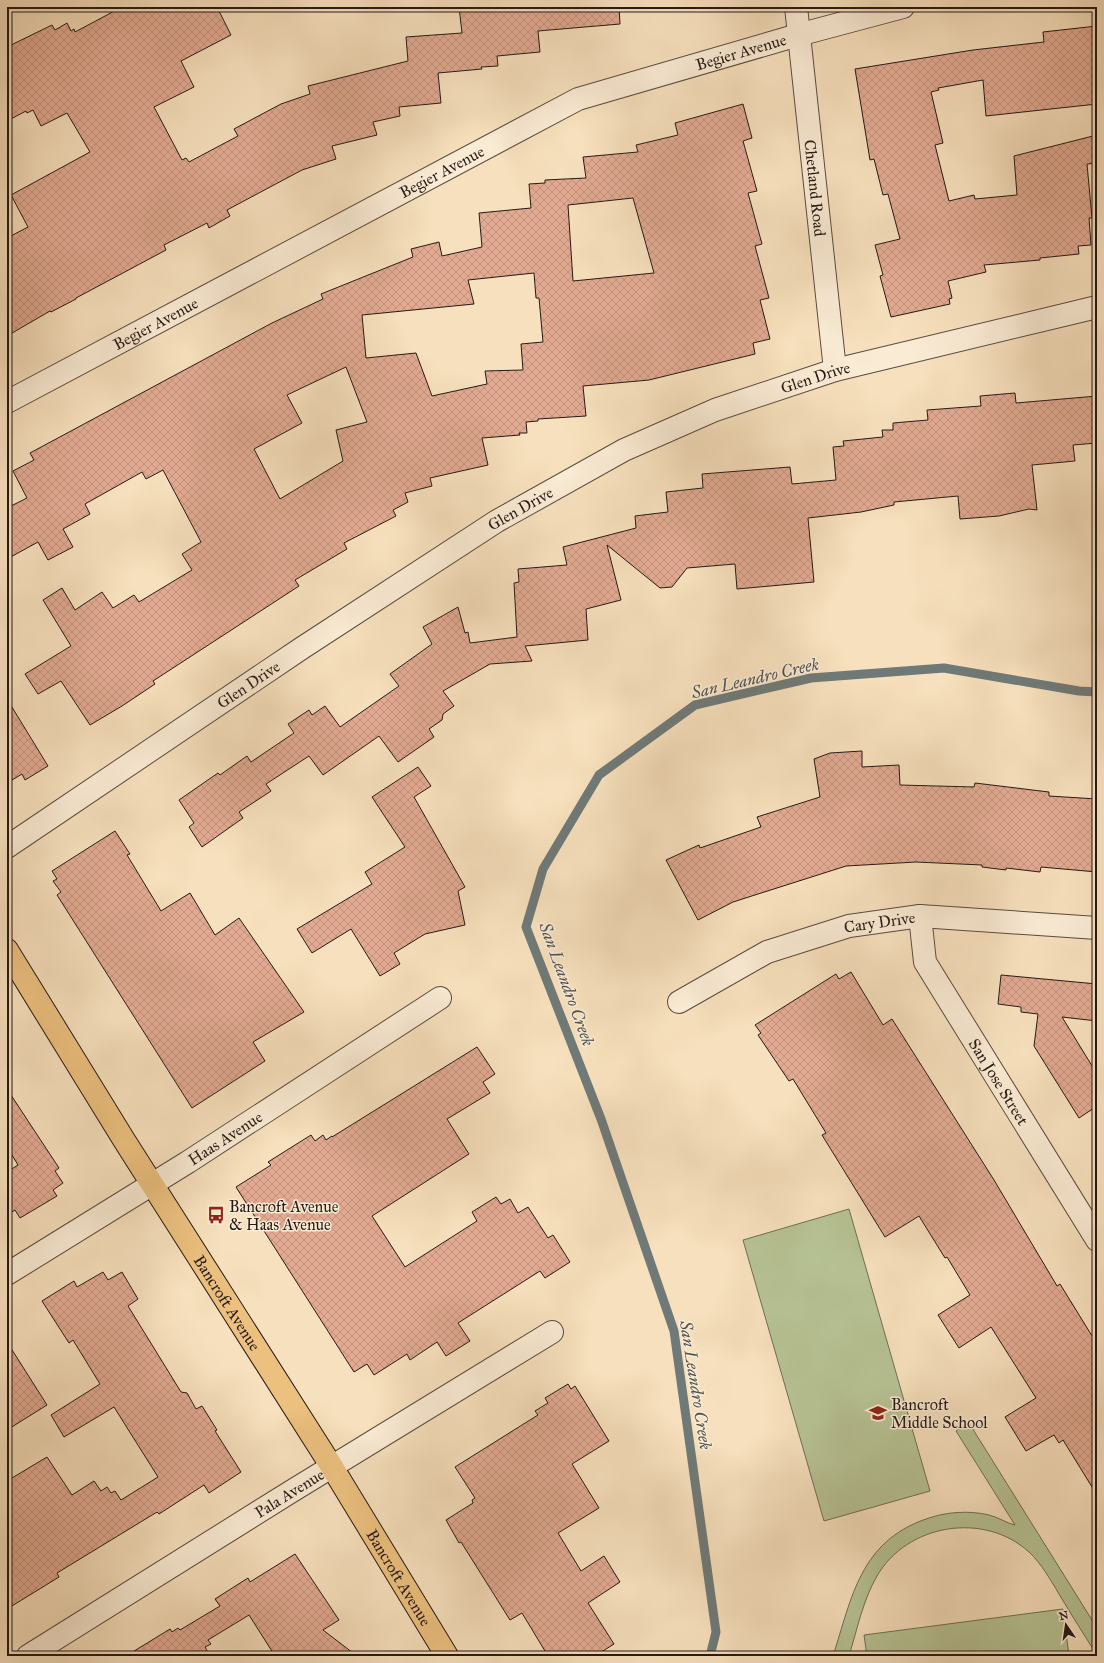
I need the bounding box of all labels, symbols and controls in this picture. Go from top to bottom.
street label: Begier Avenue [694,30,789,74]
street label: Chetland Road [800,139,830,237]
street label: Begier Avenue [396,141,488,202]
street label: Begier Avenue [110,293,202,354]
street label: Glen Drive [778,358,852,397]
street label: Glen Drive [484,483,557,535]
water label: San Leandro Creek [688,654,821,704]
street label: Glen Drive [213,657,284,713]
street label: Cary Drive [843,908,917,937]
water label: San Leandro Creek [534,919,599,1049]
street label: San Jose Street [965,1035,1033,1129]
street label: Haas Avenue [185,1107,266,1169]
place label: Bancroft Avenue & Haas Avenue [229,1197,339,1234]
bus stop icon: Bancroft Avenue & Haas Avenue [206,1205,226,1225]
street label: Bancroft Avenue [190,1252,265,1355]
water label: San Leandro Creek [675,1318,716,1451]
place label: Bancroft Middle School [891,1395,988,1432]
school or university icon: Bancroft Middle School [868,1403,888,1423]
street label: Pala Avenue [251,1464,328,1522]
street label: Bancroft Avenue [362,1526,436,1630]
north arrow [1046,1605,1086,1645]
text: N [1058,1608,1071,1623]

